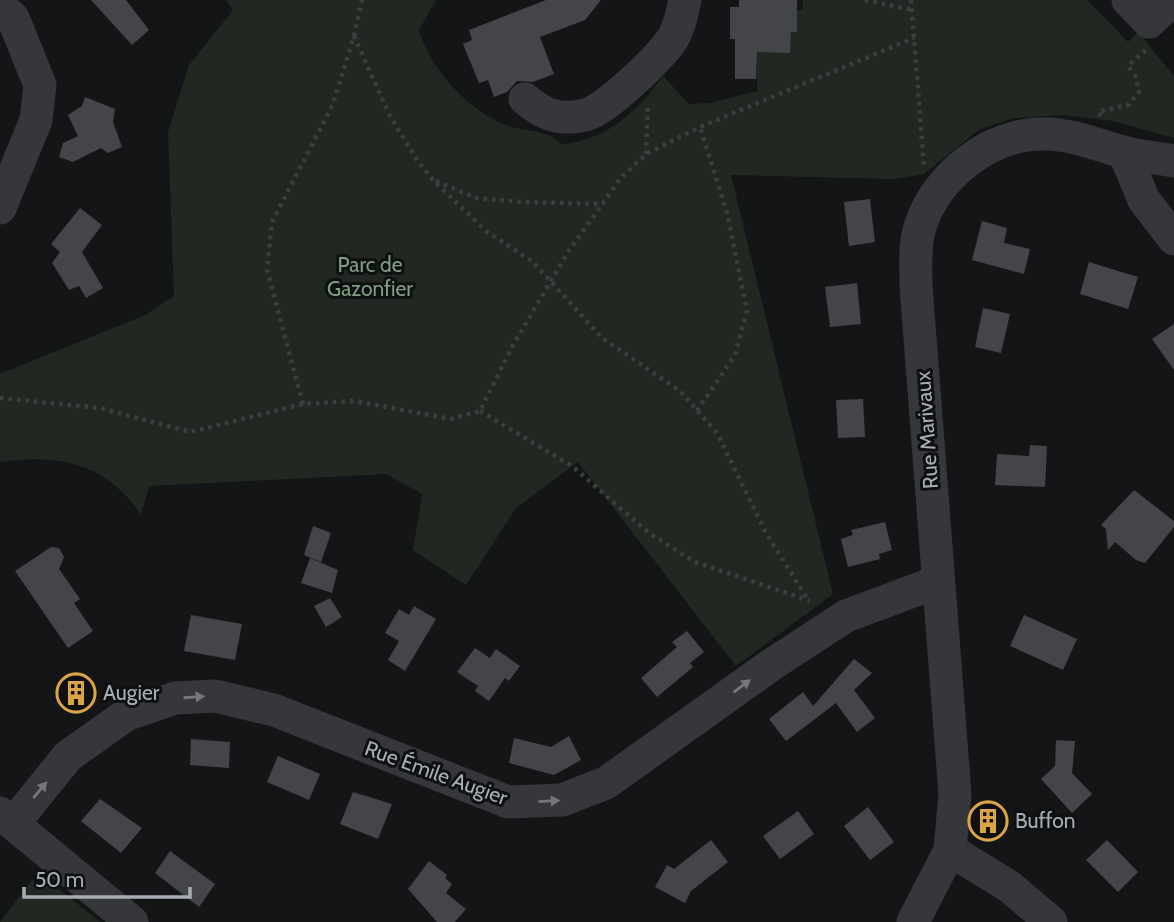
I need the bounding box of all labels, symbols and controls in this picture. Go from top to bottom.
park label: Parc de Gazonfier [327,252,413,301]
street label: Rue Marivaux [910,370,943,490]
building icon: Augier [55,672,97,714]
one-way arrow [733,679,751,694]
place label: Augier [103,680,160,705]
one-way arrow [183,691,205,702]
street label: Rue Émile Augier [361,735,511,810]
one-way arrow [32,781,47,798]
one-way arrow [538,795,560,806]
building icon: Buffon [967,800,1009,842]
place label: Buffon [1015,808,1075,833]
scale bar [24,856,191,900]
text: 50 m [35,867,84,892]

